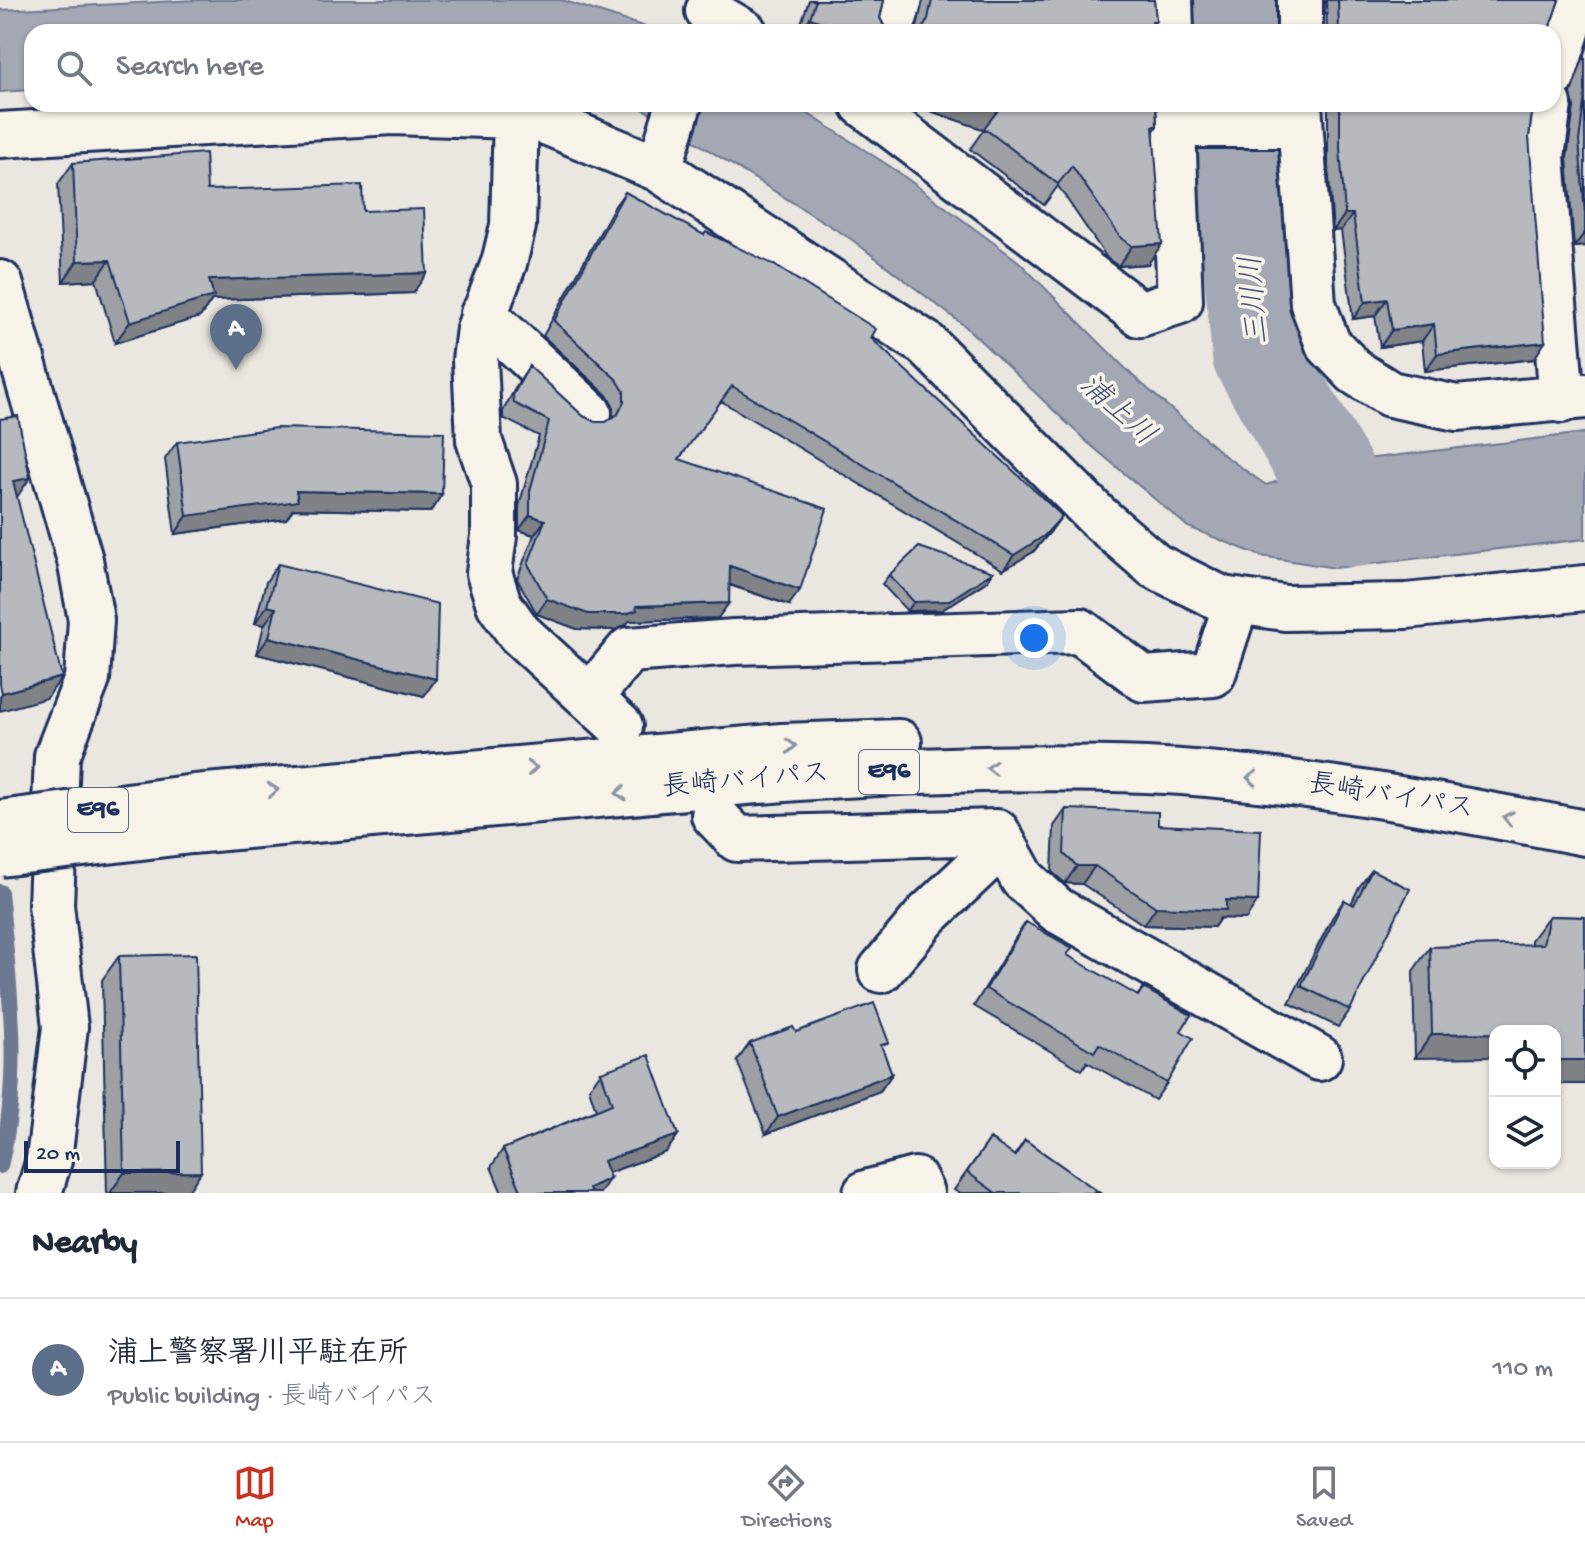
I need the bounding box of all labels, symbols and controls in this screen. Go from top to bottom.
search box [24,24,1561,112]
icon: search [52,46,96,90]
text: Search here [116,51,264,86]
water label: 三川川 [1236,254,1278,346]
pin: A [210,304,262,370]
water label: 浦上川 [1071,368,1162,455]
your location [1014,618,1054,658]
one-way arrow [785,738,798,755]
road number: E96 [859,750,919,794]
street label: 長崎バイパス [661,757,831,806]
one-way arrow [985,759,998,777]
one-way arrow [526,760,539,777]
street label: 長崎バイパス [1306,768,1476,827]
one-way arrow [1245,770,1258,787]
one-way arrow [267,782,280,799]
one-way arrow [614,784,627,801]
road number: E96 [68,788,128,832]
one-way arrow [1502,811,1515,828]
map controls [1489,1025,1561,1169]
button: locate [1489,1025,1561,1097]
button: layers [1489,1097,1561,1169]
scale bar [24,1137,180,1173]
text: 20 m [36,1142,80,1168]
text: Nearby [32,1225,137,1265]
text: 浦上警察署川平駐在所 [108,1338,408,1373]
text: A [50,1355,66,1386]
text: 110 m [1493,1355,1553,1386]
text: Public building · 長崎バイパス [108,1383,436,1414]
tab: Map [233,1461,277,1535]
tab: Directions [742,1461,831,1535]
tab: Saved [1296,1461,1352,1535]

